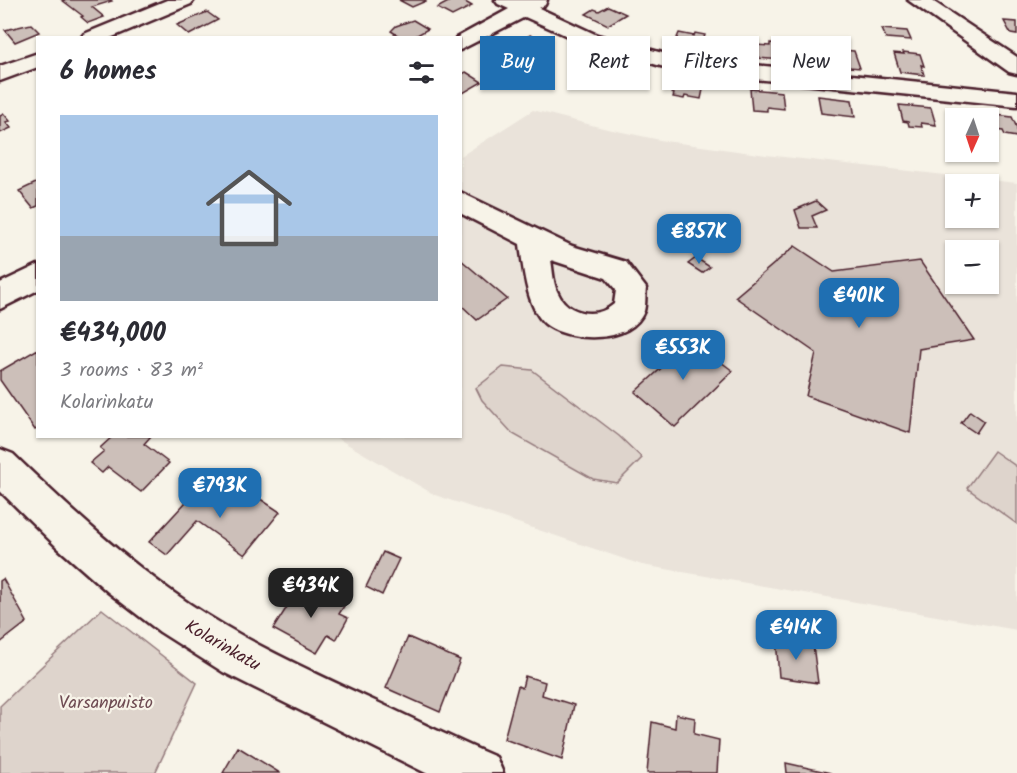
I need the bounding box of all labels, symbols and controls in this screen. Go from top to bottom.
chip: Buy [480,36,555,90]
chip: Rent [567,36,650,90]
chip: Filters [662,36,759,90]
chip: New [771,36,851,90]
text: 6 homes [60,51,157,93]
icon: filters [405,56,438,89]
north arrow [945,108,999,162]
map controls [945,108,999,294]
icon: home [195,154,303,262]
button: + [945,174,999,228]
pin: €857K [657,214,741,265]
text: €857K [671,217,727,249]
button: − [945,240,999,294]
pin: €401K [817,278,901,329]
text: €401K [833,281,885,313]
text: €434,000 [60,313,166,355]
pin: €553K [641,330,725,381]
text: €553K [655,333,711,365]
text: 3 rooms · 83 m² [60,355,203,387]
text: Kolarinkatu [60,387,153,419]
pin: €793K [178,468,262,519]
text: €793K [192,471,248,503]
pin: €434K [269,568,353,619]
text: €434K [282,571,340,603]
pin: €414K [754,610,838,661]
street label: Kolarinkatu [179,613,266,680]
text: €414K [770,613,822,645]
park label: Varsanpuisto [59,689,153,718]

